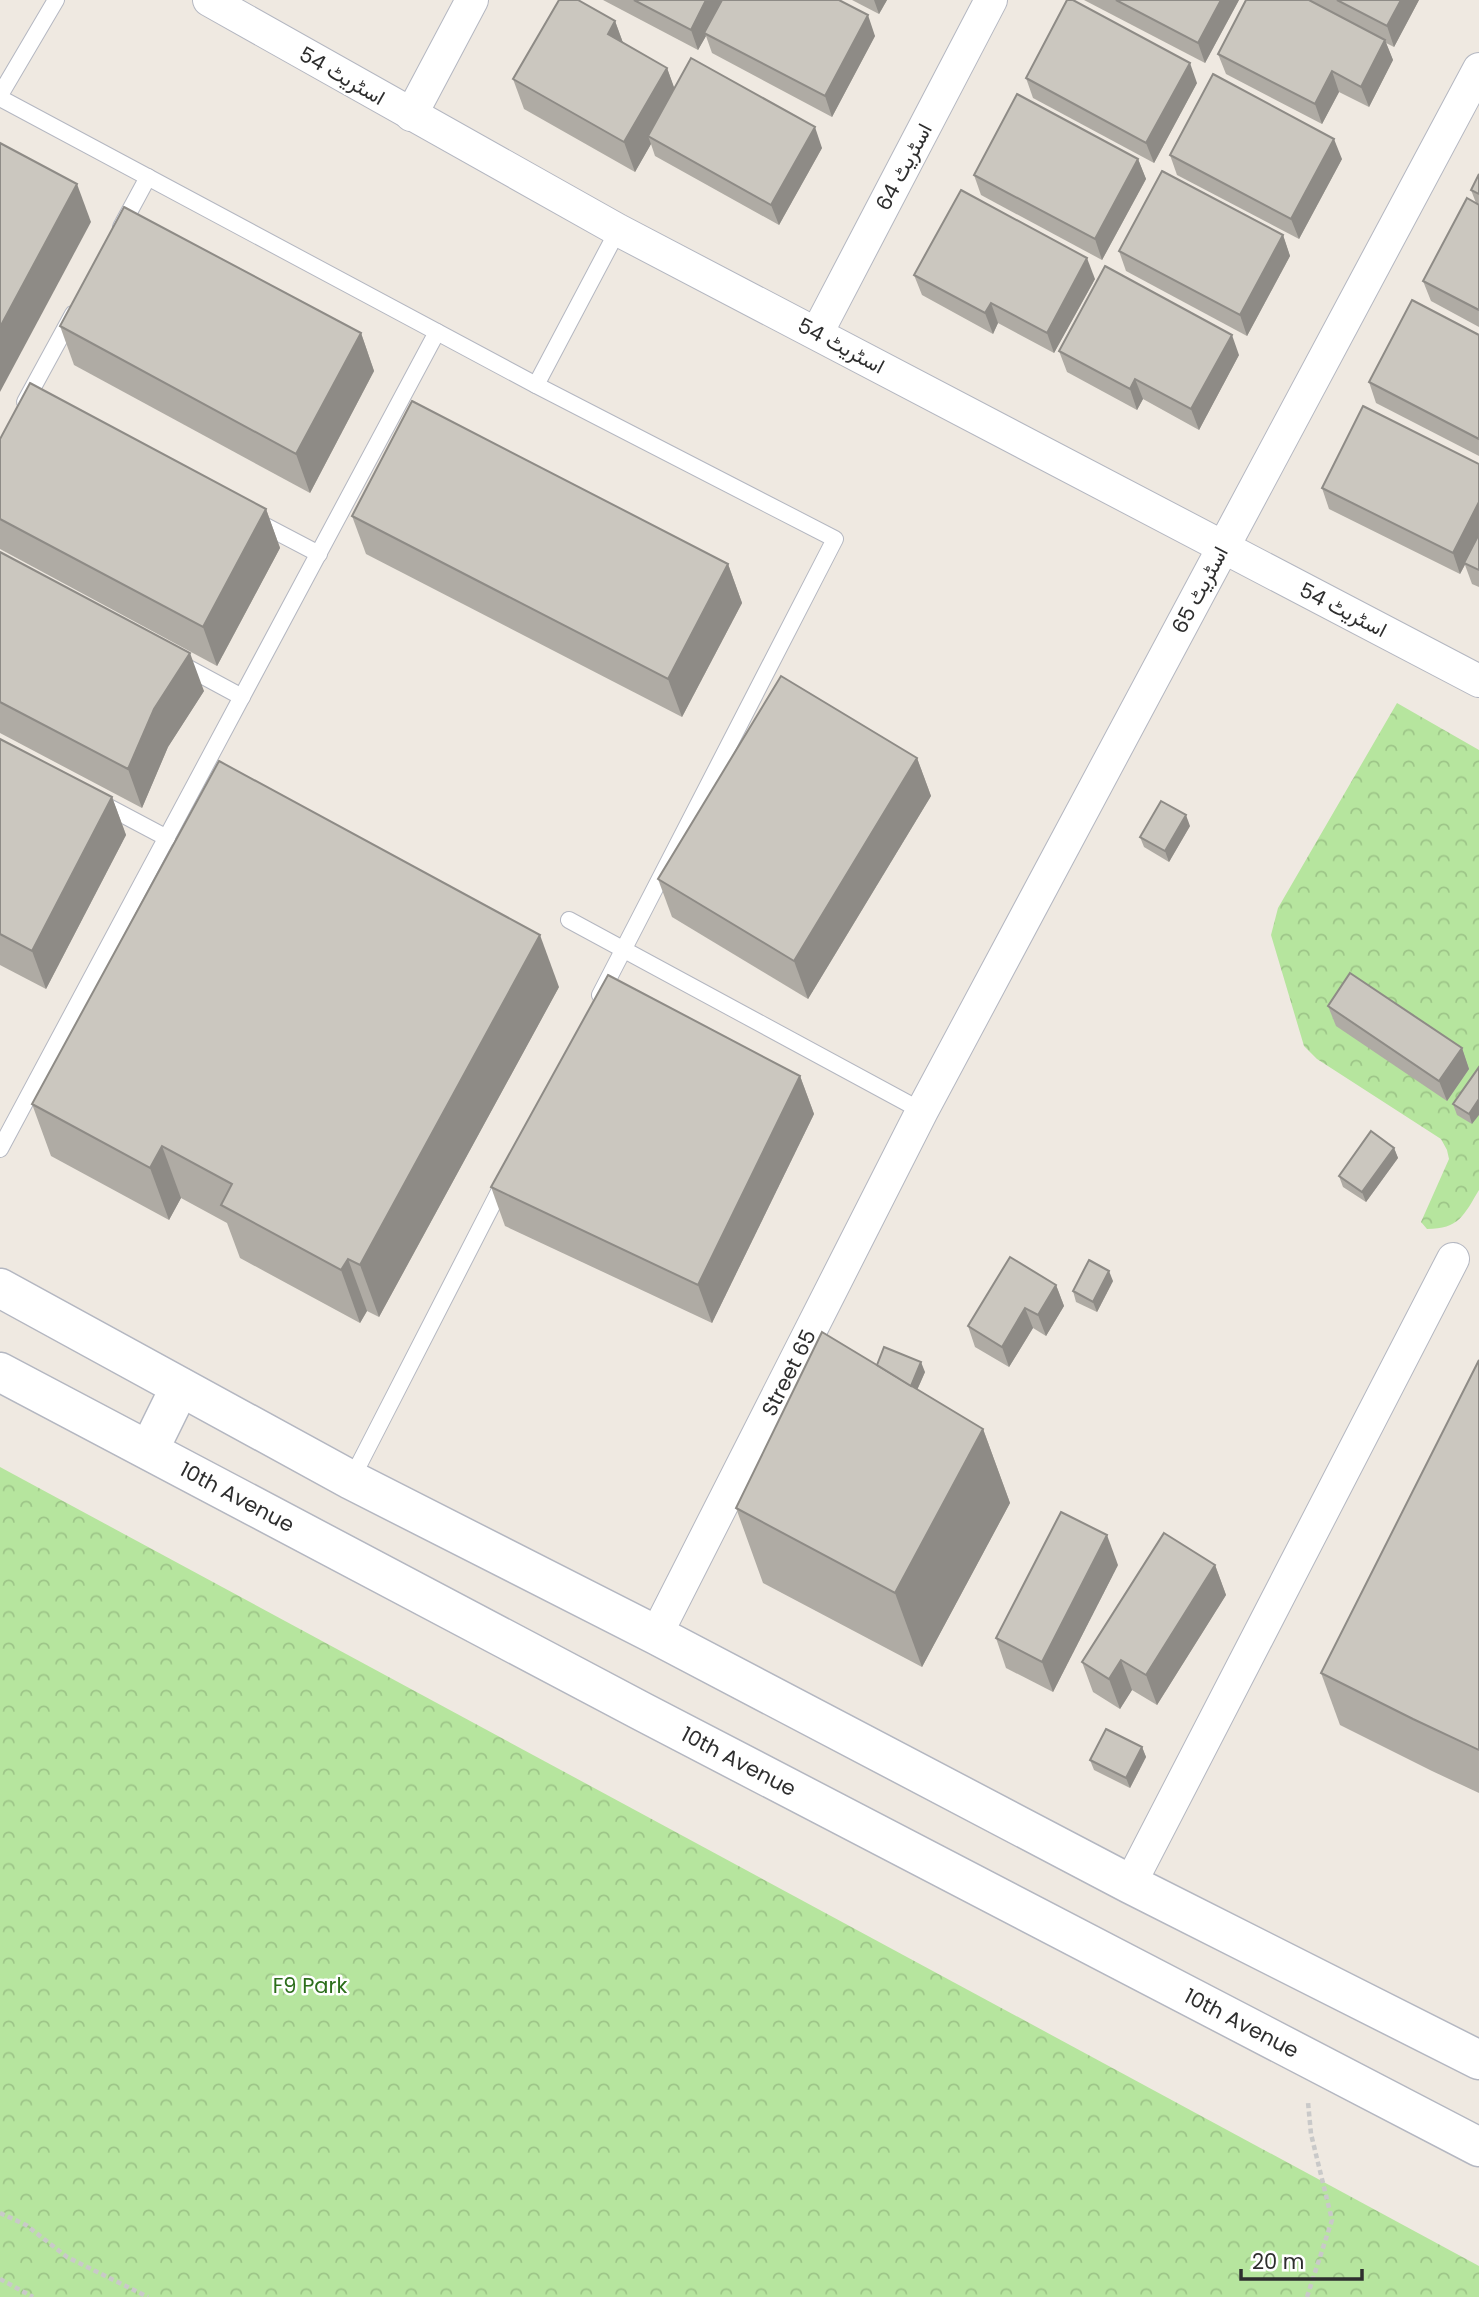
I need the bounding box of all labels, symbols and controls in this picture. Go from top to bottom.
street label: اسٹریٹ 54 [294,39,391,112]
street label: اسٹریٹ 64 [868,118,939,215]
street label: اسٹریٹ 54 [793,311,890,381]
street label: اسٹریٹ 65 [1164,541,1235,638]
street label: اسٹریٹ 54 [1294,575,1392,644]
street label: Street 65 [754,1324,823,1421]
street label: 10th Avenue [175,1455,299,1539]
street label: 10th Avenue [676,1719,801,1803]
park label: F9 Park [273,1971,347,2000]
street label: 10th Avenue [1179,1981,1304,2065]
scale bar [1241,2238,1362,2282]
text: 20 m [1252,2247,1305,2276]

